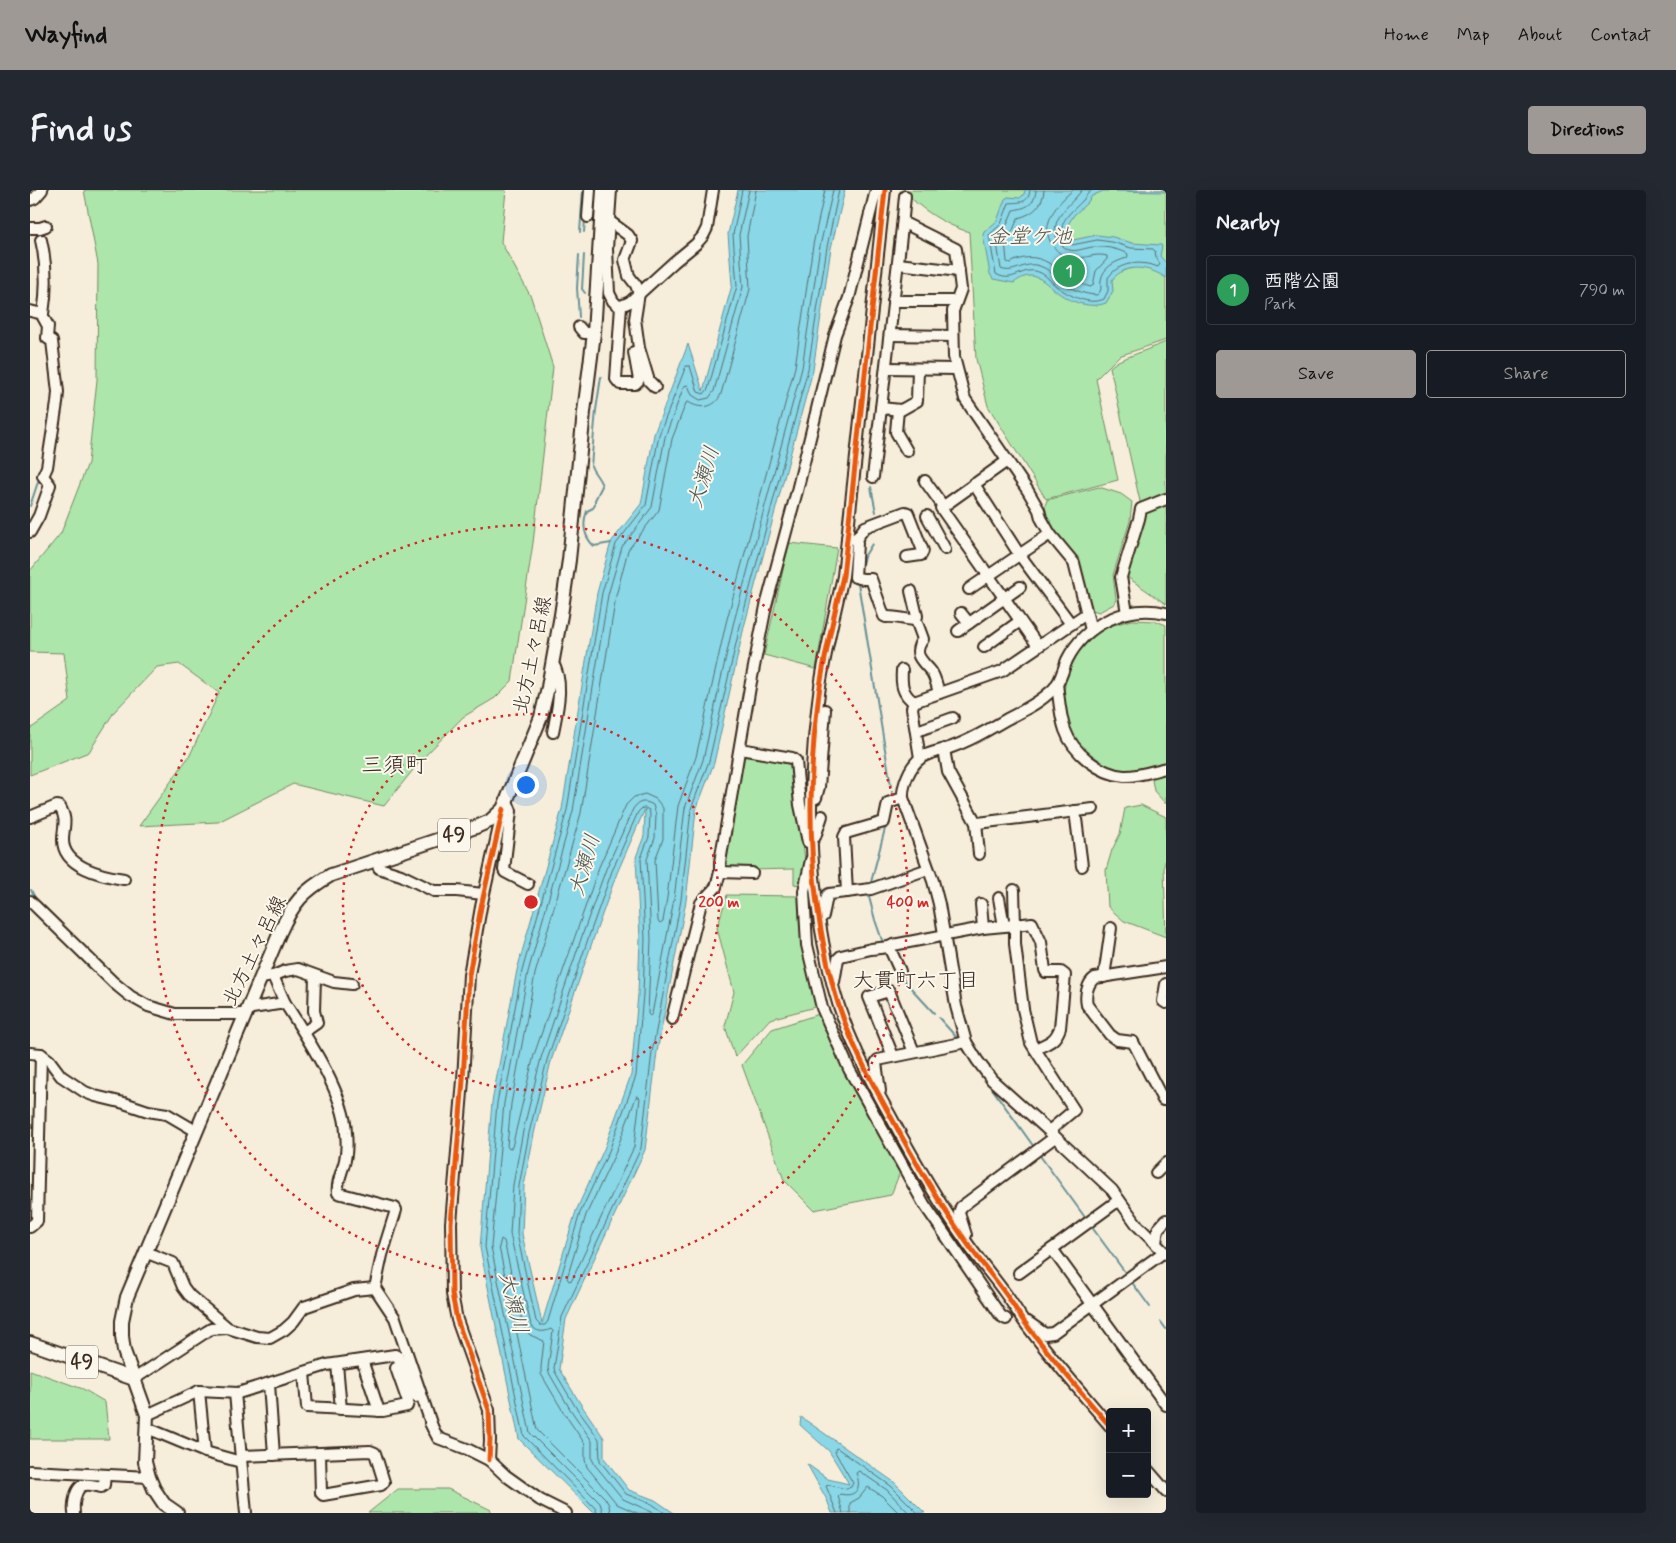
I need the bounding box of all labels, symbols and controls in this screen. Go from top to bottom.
text: Wayfind [25,20,107,51]
text: Home [1384,23,1429,47]
text: Map [1457,23,1490,47]
text: About [1518,23,1562,47]
text: Contact [1590,23,1651,47]
button: Directions [1528,106,1646,154]
text: Find us [30,107,132,153]
text: Nearby [1216,209,1280,237]
water label: 金堂ケ池 [988,223,1073,251]
pin: 1 [1053,252,1085,290]
text: 西階公園 [1264,269,1340,294]
text: 1 [1229,280,1237,301]
text: 790 m [1579,280,1625,301]
text: Park [1264,294,1296,315]
button: Save [1216,350,1416,398]
button: Share [1426,350,1626,398]
water label: 大瀬川 [681,443,727,511]
street label: 北方土々呂線 [507,594,559,716]
district label: 三須町 [361,752,427,780]
your location [513,772,539,798]
road number: 49 [438,818,470,852]
water label: 大瀬川 [563,831,607,899]
street label: 北方土々呂線 [217,891,293,1011]
centre of rings [522,893,540,911]
text: 200 m [699,893,740,913]
text: 400 m [887,893,929,913]
district label: 大貫町六丁目 [853,967,979,995]
water label: 大瀬川 [492,1269,534,1337]
road number: 49 [66,1346,98,1378]
map controls [1106,1408,1151,1498]
button: + [1106,1408,1151,1453]
button: − [1106,1453,1151,1498]

